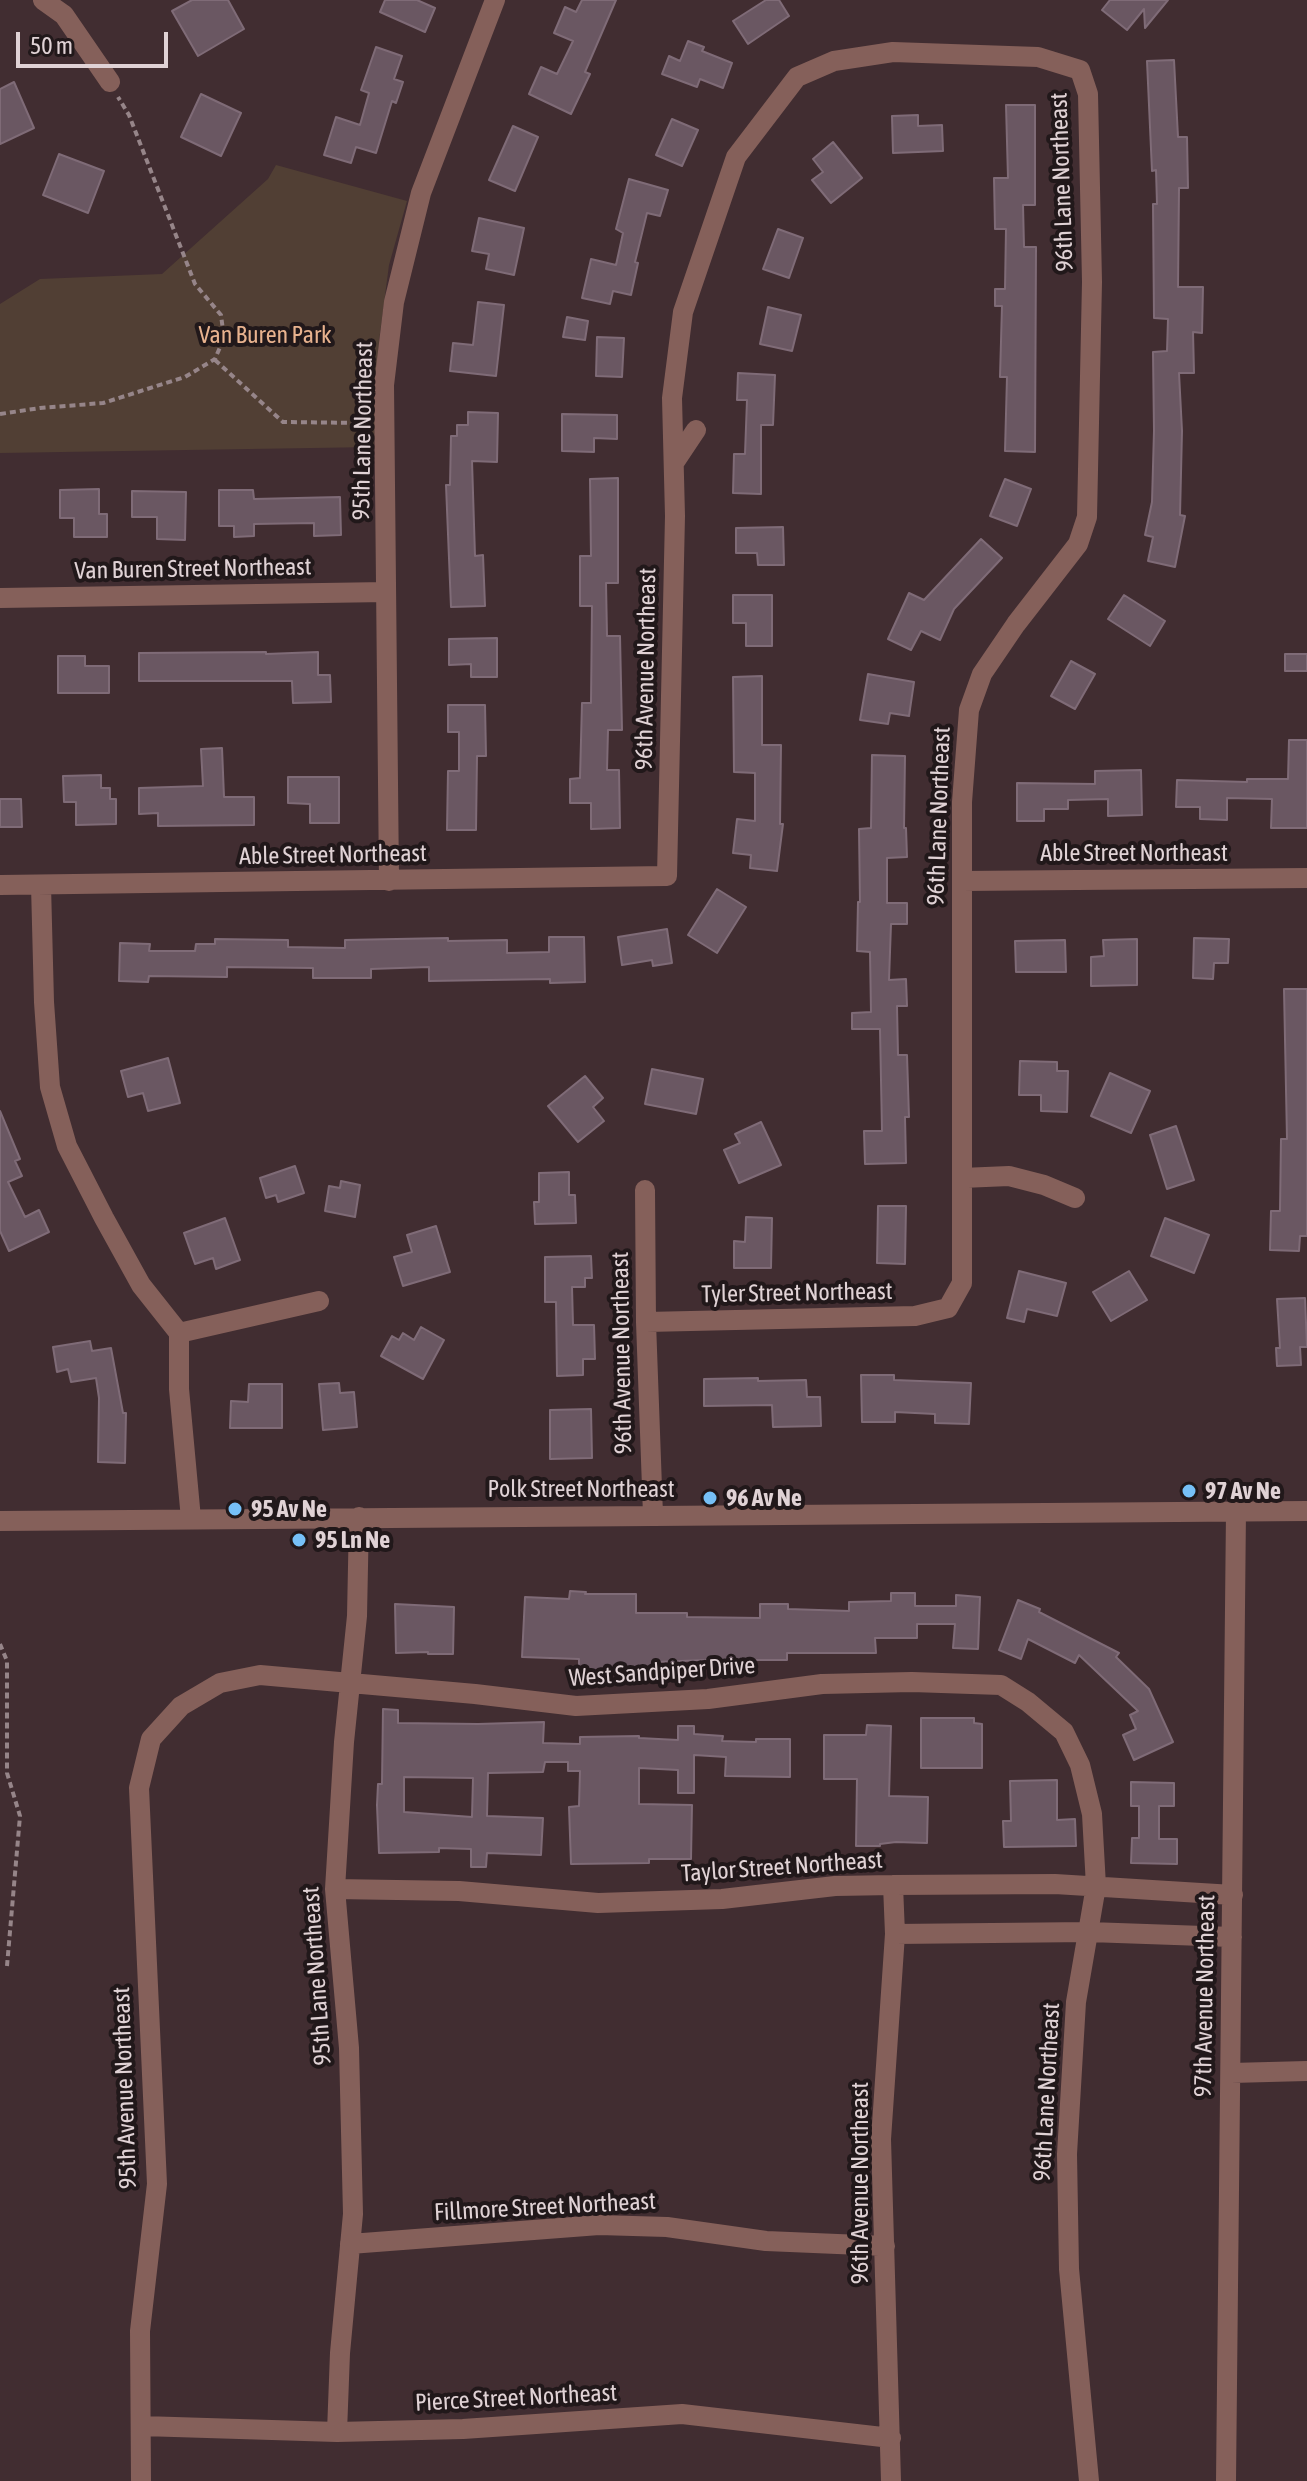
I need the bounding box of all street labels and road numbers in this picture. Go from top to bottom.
street label: 96th Lane Northeast [1044,92,1080,272]
street label: 95th Lane Northeast [347,341,379,521]
street label: Van Buren Street Northeast [74,553,312,585]
street label: 96th Avenue Northeast [630,568,662,770]
street label: 96th Lane Northeast [921,726,957,906]
street label: Able Street Northeast [239,839,427,871]
street label: Able Street Northeast [1040,839,1228,867]
street label: 96th Avenue Northeast [606,1252,638,1454]
street label: Tyler Street Northeast [701,1277,893,1309]
street label: Polk Street Northeast [487,1475,675,1503]
street label: West Sandpiper Drive [568,1651,756,1693]
street label: Taylor Street Northeast [680,1846,884,1888]
street label: 95th Lane Northeast [296,1886,338,2066]
street label: 97th Avenue Northeast [1189,1895,1221,2097]
street label: 95th Avenue Northeast [107,1986,143,2190]
street label: 96th Lane Northeast [1028,2002,1066,2182]
street label: 96th Avenue Northeast [846,2082,874,2284]
street label: Fillmore Street Northeast [433,2187,657,2227]
street label: Pierce Street Northeast [414,2378,618,2418]

